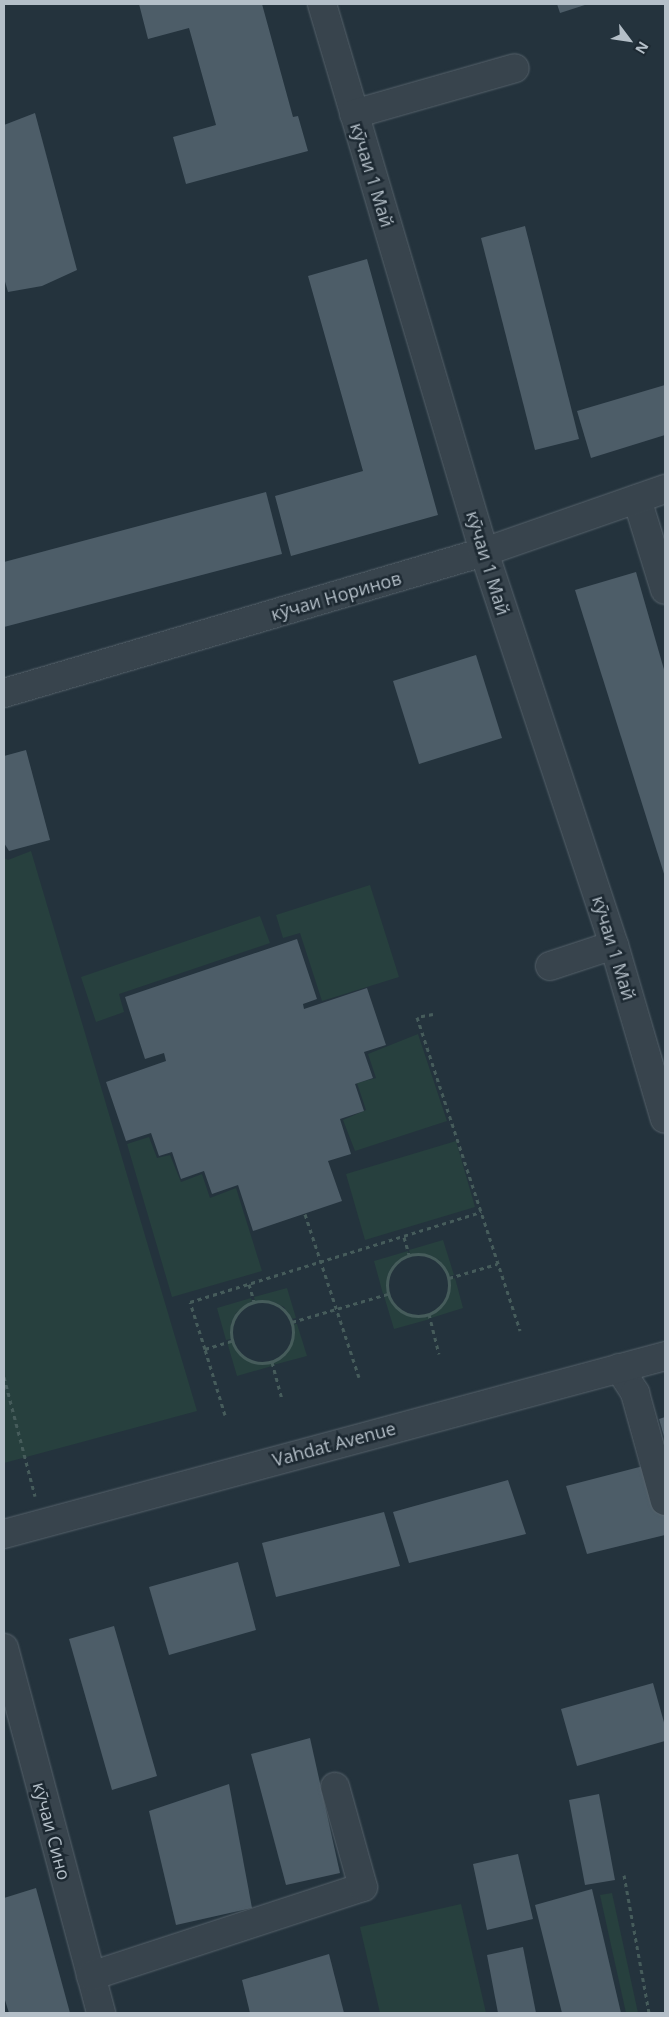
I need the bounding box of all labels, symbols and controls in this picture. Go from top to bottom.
north arrow [604,15,654,65]
text: N [631,38,653,58]
street label: кӯчаи 1 Май [346,120,398,230]
street label: кӯчаи 1 Май [462,508,514,618]
street label: кӯчаи Норинов [268,567,404,625]
street label: кӯчаи 1 Май [588,893,640,1003]
street label: Vahdat Avenue [270,1417,398,1471]
street label: кӯчаи Сино [29,1780,75,1882]

